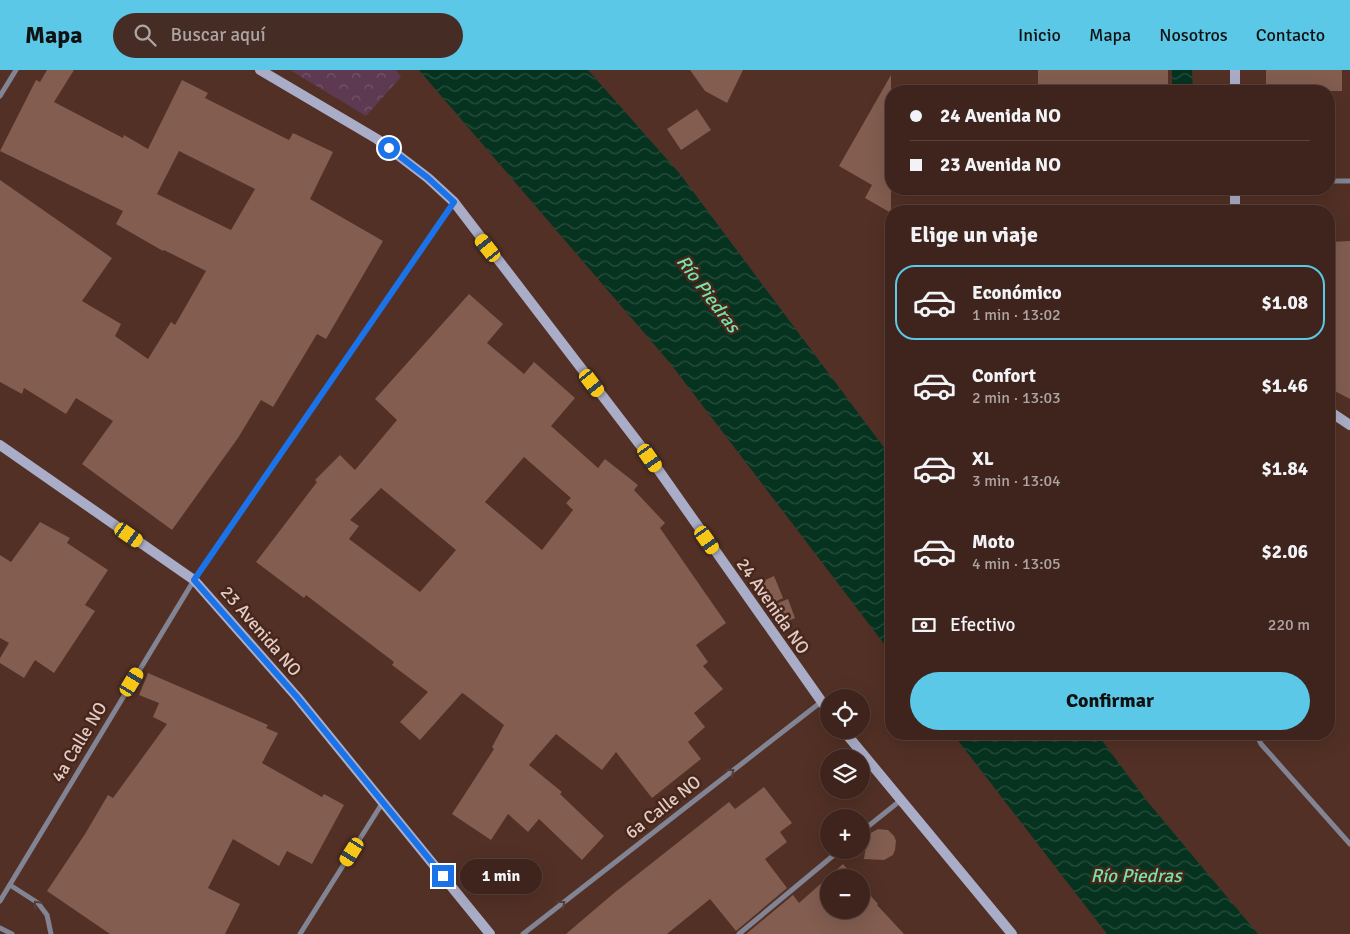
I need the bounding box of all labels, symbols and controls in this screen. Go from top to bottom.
search box [113,13,463,58]
text: Mapa [25,20,83,50]
icon: search [131,21,159,49]
text: Buscar aquí [171,23,266,47]
text: Inicio [1018,24,1061,46]
text: Mapa [1089,24,1131,46]
text: Nosotros [1159,24,1228,46]
text: Contacto [1256,24,1325,46]
text: 24 Avenida NO [940,104,1061,128]
route start [378,137,400,159]
text: 23 Avenida NO [940,153,1061,177]
text: Elige un viaje [910,221,1038,248]
car [472,232,503,264]
water label: Río Piedras [671,250,746,339]
icon: car [912,280,957,325]
text: Económico [972,281,1062,305]
text: $1.08 [1262,291,1308,315]
text: 1 min · 13:02 [972,305,1061,325]
icon: car [912,363,957,408]
text: Confort [972,364,1036,388]
car [576,367,607,399]
text: $1.46 [1262,374,1308,398]
text: 2 min · 13:03 [972,388,1061,408]
car [635,441,664,475]
icon: car [912,446,957,491]
text: XL [972,447,994,471]
text: $1.84 [1262,457,1308,481]
text: 3 min · 13:04 [972,471,1061,491]
car [112,520,145,550]
car [692,523,721,557]
icon: car [912,529,957,574]
text: Moto [972,530,1015,554]
text: $2.06 [1262,540,1308,564]
street label: 24 Avenida NO [732,554,814,658]
text: 4 min · 13:05 [972,554,1061,574]
street label: 23 Avenida NO [216,581,306,681]
icon: cash [910,611,938,639]
text: Efectivo [950,613,1015,637]
text: 220 m [1268,615,1310,635]
car [117,665,146,699]
button: Confirmar [910,672,1310,730]
map controls [820,689,870,919]
button: locate [820,689,870,739]
street label: 4a Calle NO [46,698,112,786]
button: layers [820,749,870,799]
one-way arrow [725,769,735,778]
street label: 6a Calle NO [621,771,705,843]
button: + [820,809,870,859]
car [337,835,366,869]
callout: 1 min [460,858,543,894]
water label: Río Piedras [1091,864,1183,888]
route end [432,865,454,887]
text: 1 min [482,866,520,886]
button: − [820,869,870,919]
one-way arrow [34,901,43,910]
one-way arrow [556,901,566,910]

